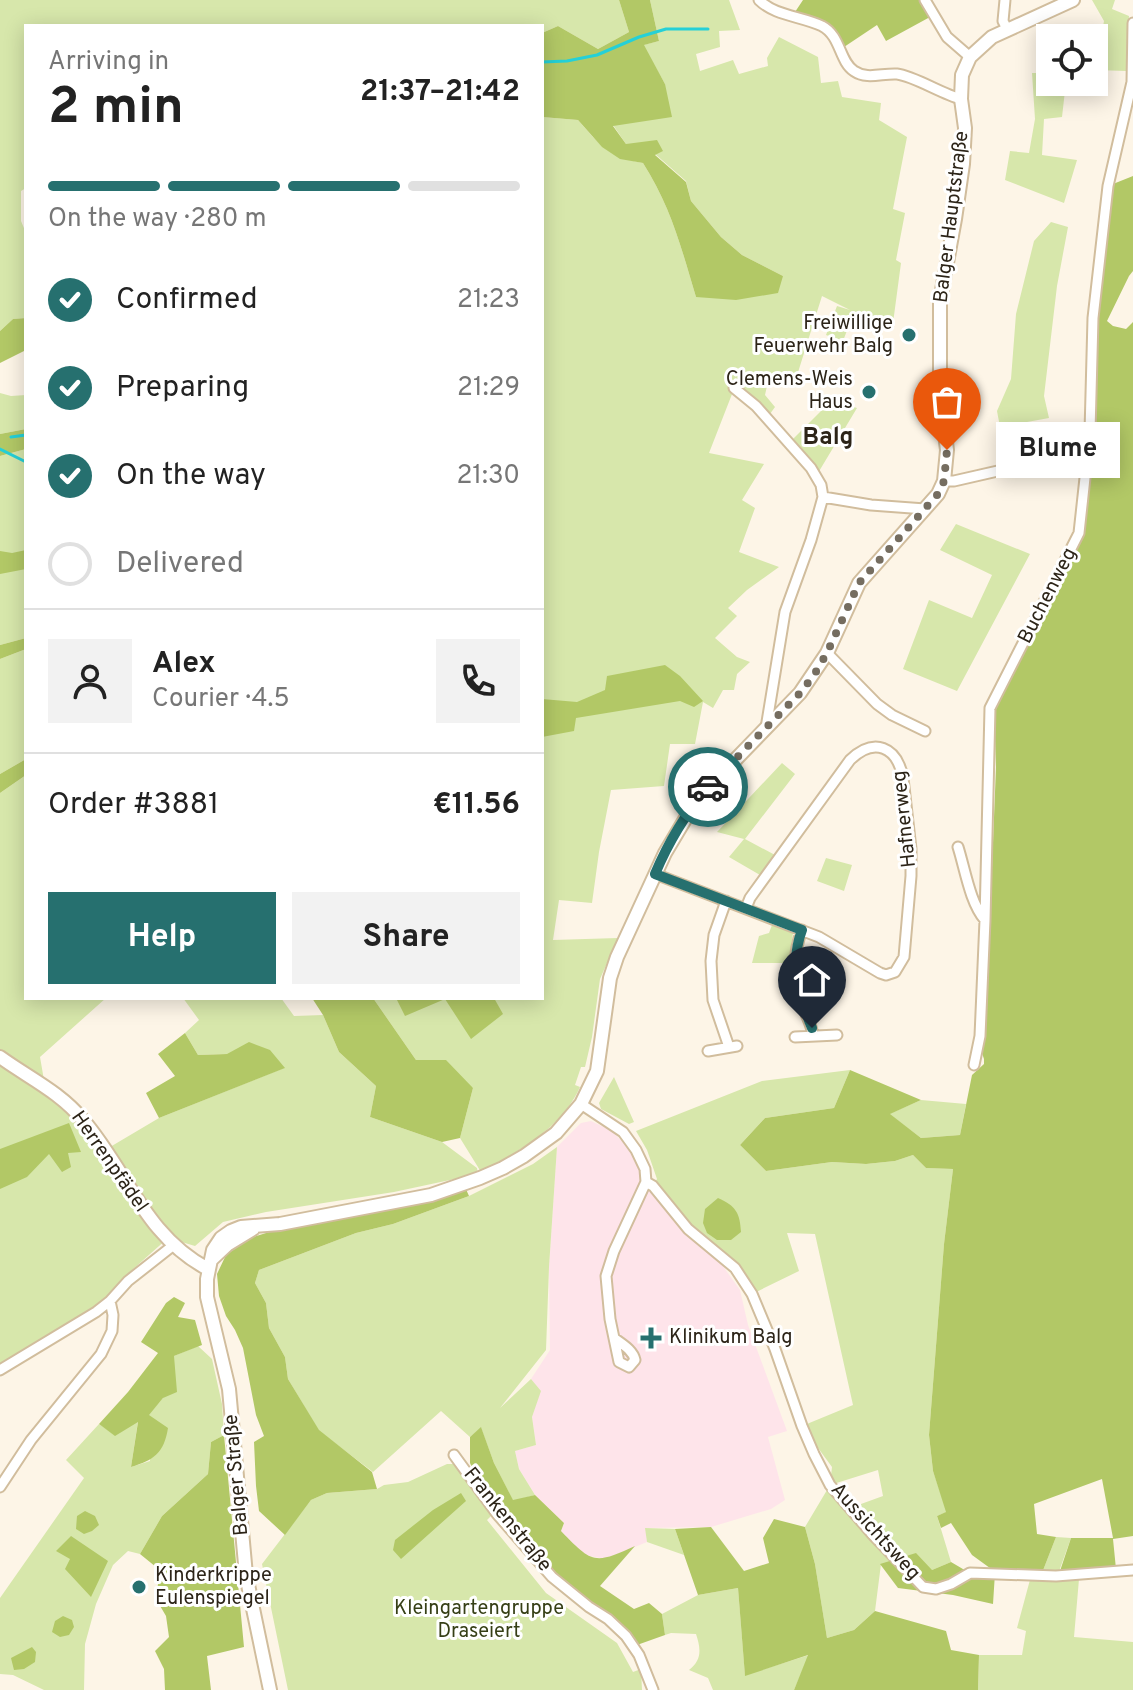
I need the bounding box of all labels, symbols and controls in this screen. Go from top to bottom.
map controls [1036,24,1108,96]
button: locate [1036,24,1108,96]
text: Arriving in [48,46,169,79]
text: 21:37–21:42 [360,74,520,111]
text: 2 min [48,76,184,142]
street label: Balger Hauptstraße [929,130,975,304]
text: On the way · 280 m [48,203,267,236]
icon: check [48,278,92,322]
text: Confirmed [116,282,258,319]
text: 21:23 [457,284,520,317]
place label: Freiwillige Feuerwehr Balg [753,311,893,360]
marker: Freiwillige Feuerwehr Balg [900,326,918,344]
icon: check [48,366,92,410]
place label: Clemens-Weis Haus [726,367,853,416]
pin [913,368,981,450]
text: Preparing [116,370,249,407]
text: 21:29 [457,372,520,405]
icon: bag [925,380,969,424]
marker: Clemens-Weis Haus [860,383,878,401]
callout: Blume [995,422,1119,478]
district label: Balg [803,423,853,453]
text: Blume [1019,433,1097,466]
icon: check [48,454,92,498]
text: On the way [116,458,266,495]
text: 21:30 [456,460,520,493]
street label: Buchenweg [1013,544,1083,648]
text: Delivered [116,546,244,583]
button: person [48,639,132,723]
button: phone [436,639,520,723]
text: Alex [152,646,216,683]
text: Courier · 4.5 [152,683,290,716]
courier [668,747,748,827]
icon: car [686,765,730,809]
street label: Hafnerweg [887,769,923,869]
text: Order #3881 [48,787,219,824]
text: €11.56 [433,787,520,824]
button: Help [48,892,276,984]
button: Share [292,892,520,984]
pin [778,946,846,1028]
icon: home [790,958,834,1002]
street label: Herrenpfädel [65,1106,153,1218]
place label: Klinikum Balg [669,1325,793,1351]
marker: Klinikum Balg [640,1327,662,1349]
street label: Balger Straße [219,1413,255,1537]
street label: Frankenstraße [457,1462,557,1578]
street label: Aussichtsweg [824,1478,926,1586]
place label: Kinderkrippe Eulenspiegel [155,1563,272,1612]
marker: Kinderkrippe Eulenspiegel [130,1578,148,1596]
park label: Kleingartengruppe Draseiert [394,1596,564,1645]

